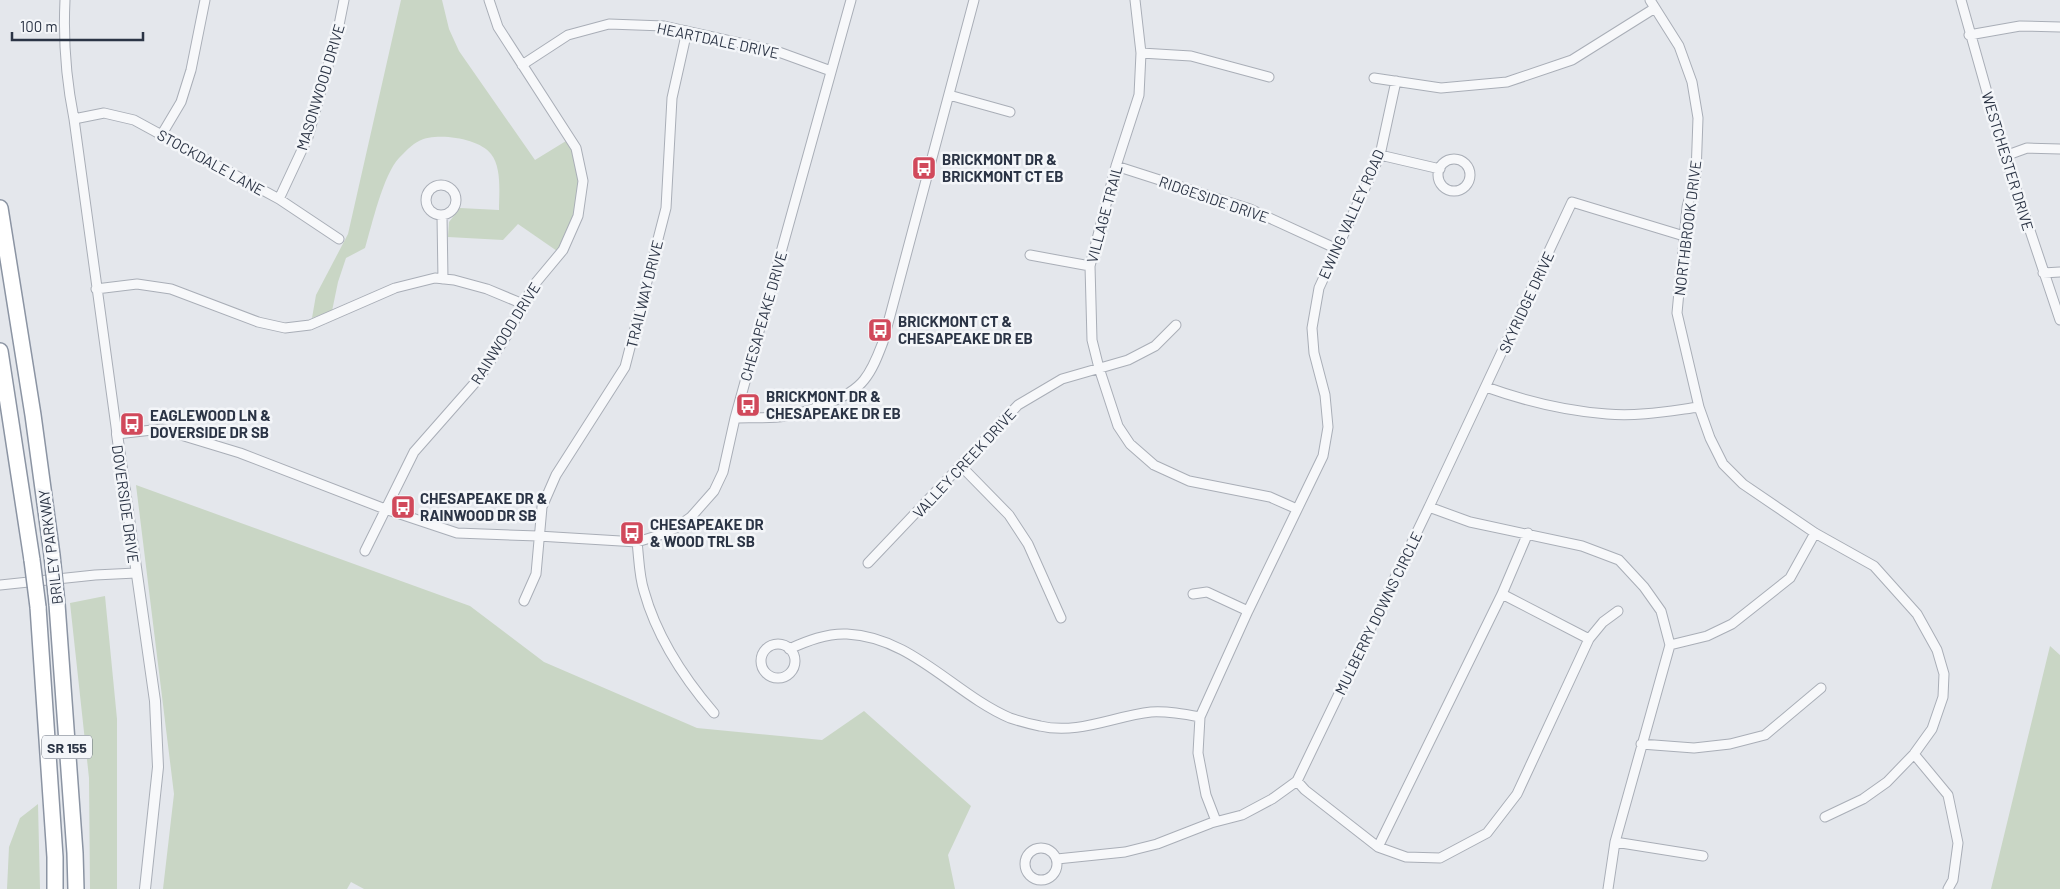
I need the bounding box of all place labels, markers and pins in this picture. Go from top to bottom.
place label: BRICKMONT DR & BRICKMONT CT EB [942,150,1064,185]
bus stop icon: BRICKMONT DR & BRICKMONT CT EB [911,155,937,181]
place label: BRICKMONT CT & CHESAPEAKE DR EB [898,312,1033,347]
bus stop icon: BRICKMONT CT & CHESAPEAKE DR EB [867,317,893,343]
place label: BRICKMONT DR & CHESAPEAKE DR EB [766,387,901,422]
bus stop icon: BRICKMONT DR & CHESAPEAKE DR EB [735,392,761,418]
place label: EAGLEWOOD LN & DOVERSIDE DR SB [150,406,271,441]
bus stop icon: EAGLEWOOD LN & DOVERSIDE DR SB [119,411,145,437]
place label: CHESAPEAKE DR & RAINWOOD DR SB [420,489,547,524]
bus stop icon: CHESAPEAKE DR & RAINWOOD DR SB [390,494,416,520]
place label: CHESAPEAKE DR & WOOD TRL SB [650,515,764,550]
bus stop icon: CHESAPEAKE DR & WOOD TRL SB [619,520,645,546]

